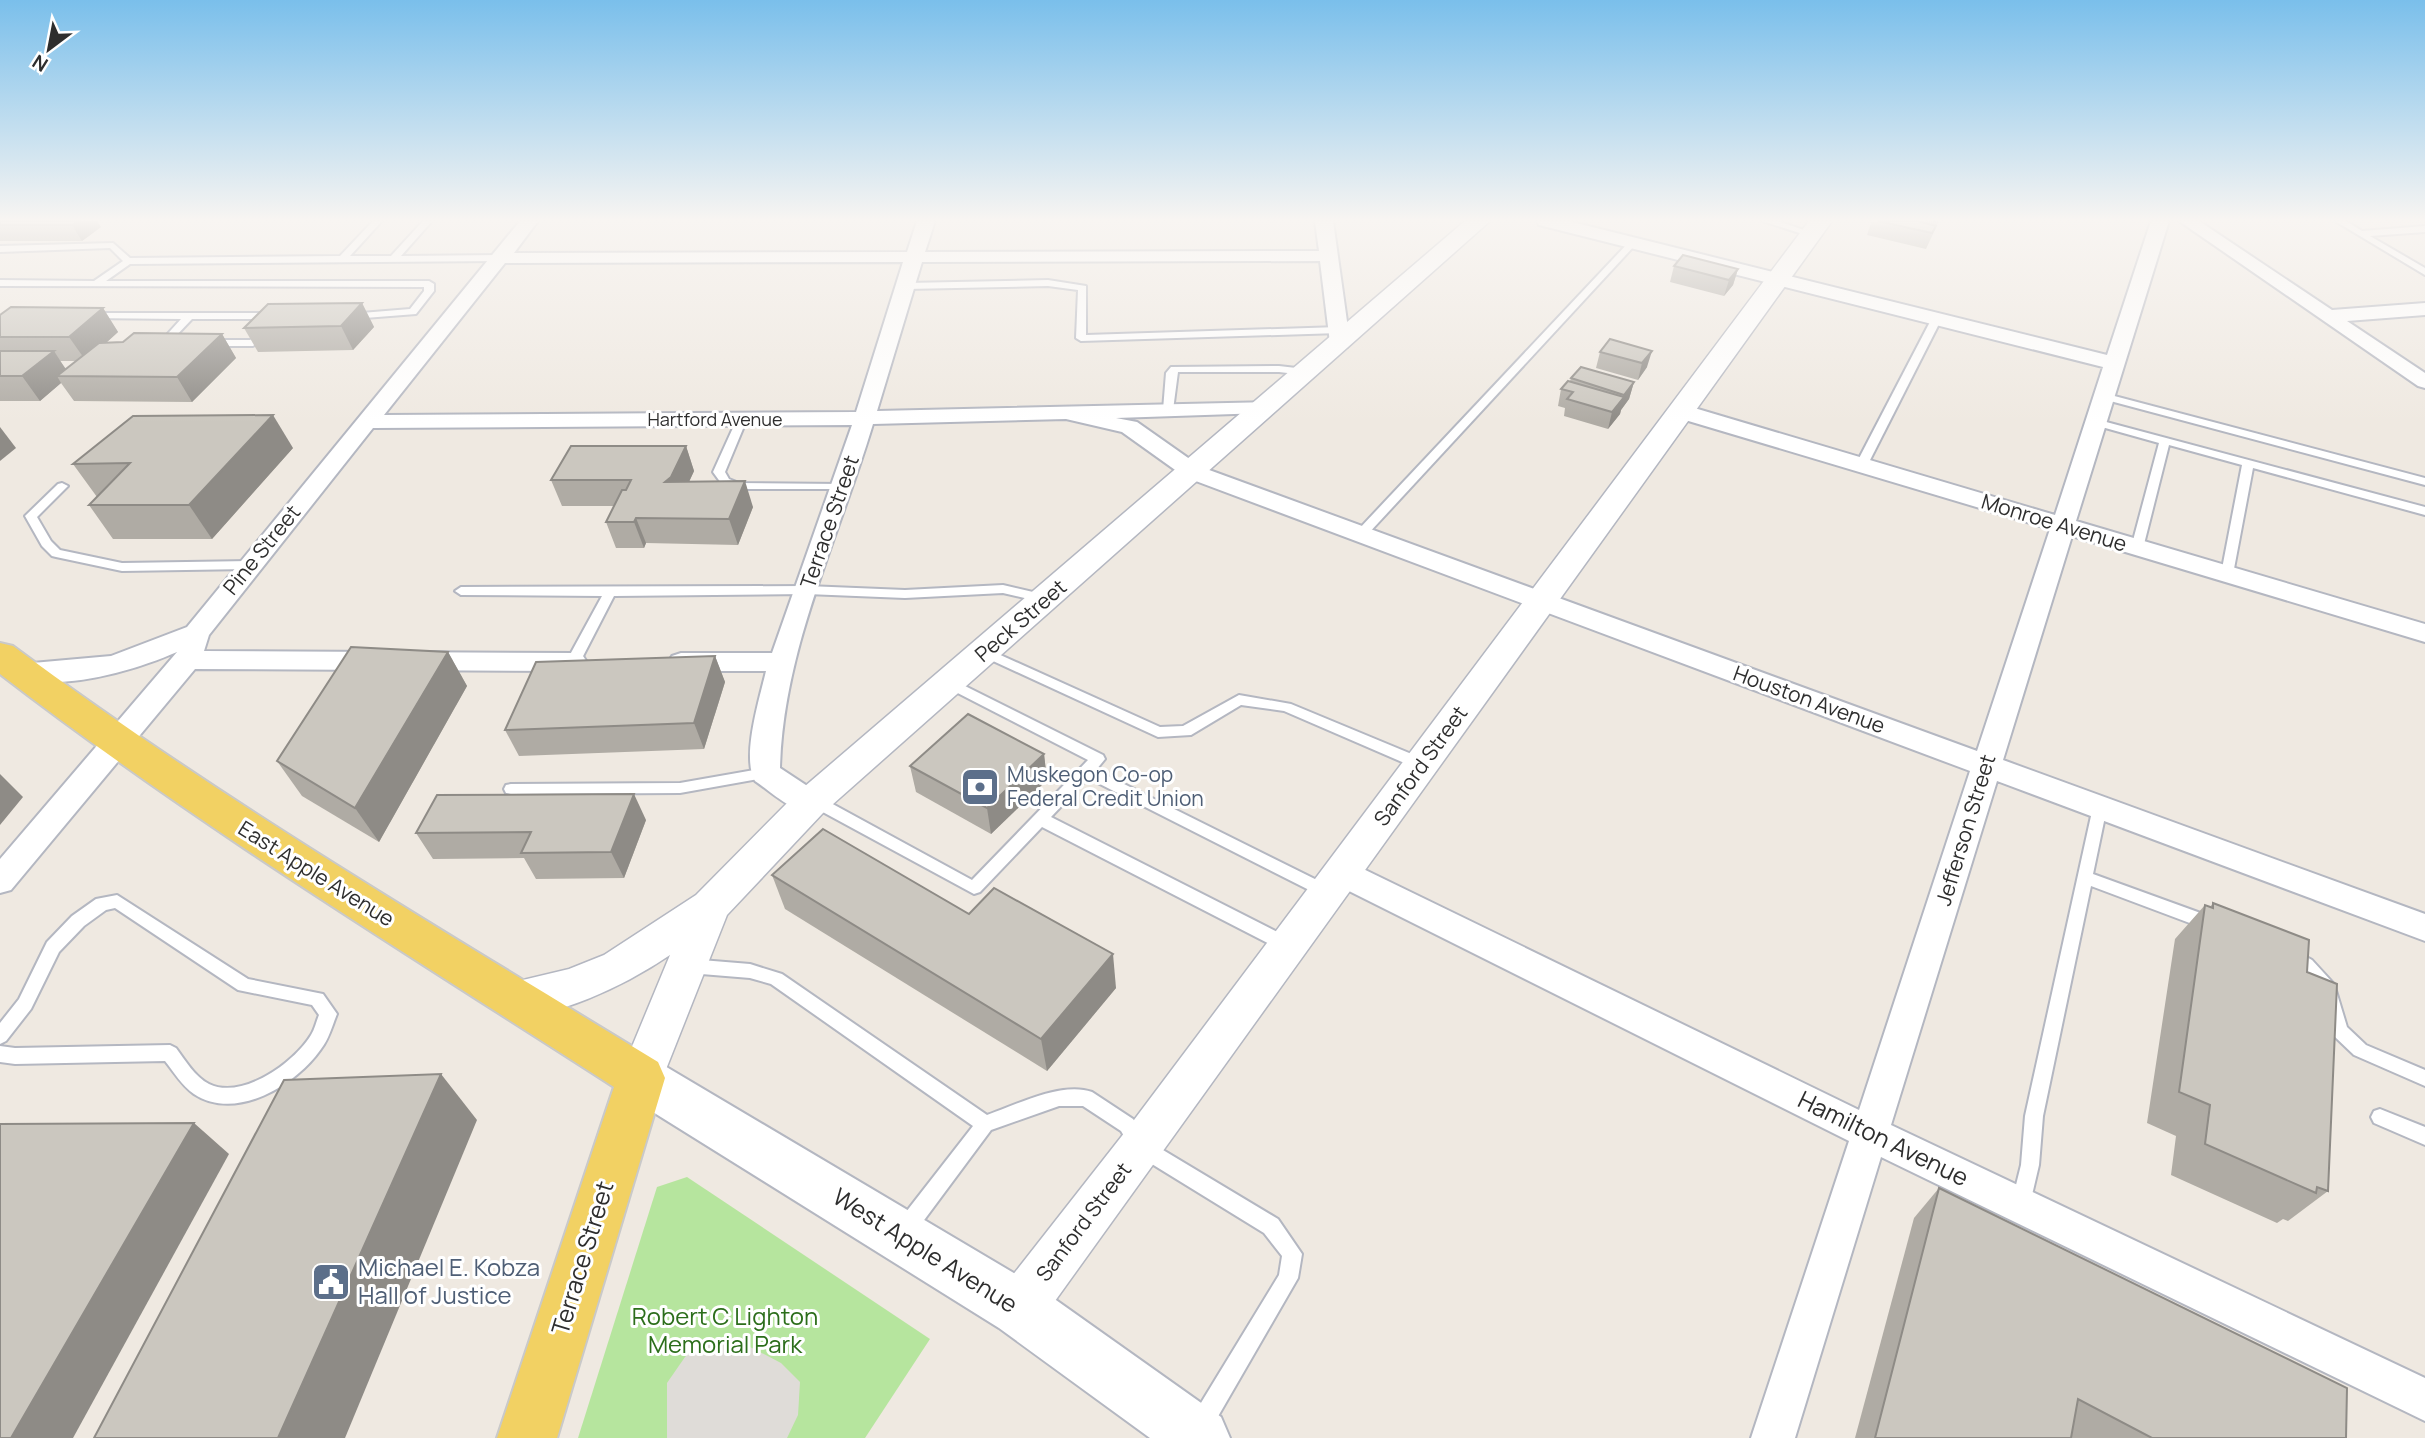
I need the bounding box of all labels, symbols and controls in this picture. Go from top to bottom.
north arrow [14,14,84,84]
text: N [27,49,53,78]
street label: Hartford Avenue [648,407,782,431]
street label: Terrace Street [793,451,865,592]
street label: Monroe Avenue [1978,487,2130,557]
street label: Pine Street [216,499,306,600]
street label: Peck Street [969,573,1072,668]
street label: Houston Avenue [1730,659,1889,739]
street label: Sanford Street [1367,700,1473,831]
street label: Jefferson Street [1929,751,2001,909]
place label: Muskegon Co-op Federal Credit Union [1007,760,1204,812]
bank icon: Muskegon Co-op Federal Credit Union [959,766,1001,808]
street label: East Apple Avenue [233,814,400,932]
street label: Hamilton Avenue [1793,1082,1974,1193]
street label: Sanford Street [1029,1156,1137,1287]
street label: Terrace Street [543,1177,621,1338]
street label: West Apple Avenue [827,1179,1025,1320]
place label: Michael E. Kobza Hall of Justice [358,1250,540,1311]
public building icon: Michael E. Kobza Hall of Justice [310,1261,352,1303]
park label: Robert C Lighton Memorial Park [632,1299,818,1360]

